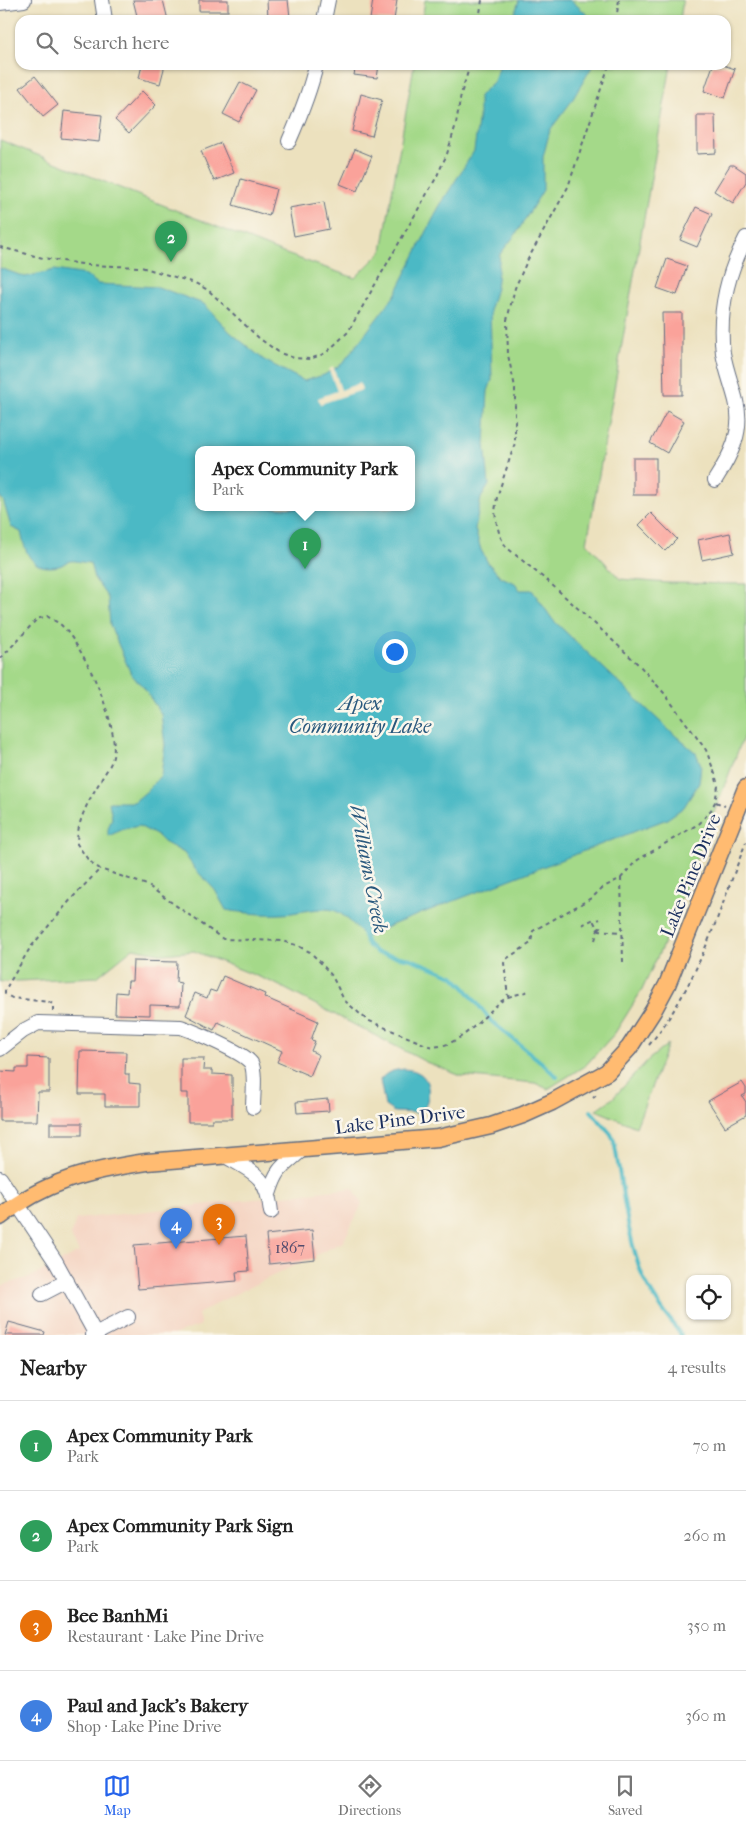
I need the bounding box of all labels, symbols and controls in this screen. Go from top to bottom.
search box [15,15,731,70]
icon: search [33,29,61,57]
text: Search here [73,32,169,54]
pin: 2 [155,221,187,262]
popup [195,446,415,511]
text: Apex Community Park [212,458,398,480]
text: Park [212,480,244,499]
pin: 1 [289,528,321,569]
your location [382,639,408,665]
water label: Apex Community Lake [289,692,432,738]
water label: Williams Creek [345,803,392,936]
street label: Lake Pine Drive [656,810,726,940]
street label: Lake Pine Drive [334,1101,467,1139]
pin: 3 [203,1204,235,1245]
pin: 4 [160,1208,192,1249]
house number: 1867 [275,1238,305,1257]
map controls [686,1275,731,1320]
button: locate [686,1275,731,1320]
text: Nearby [20,1356,86,1380]
text: 4 results [668,1358,726,1377]
text: Apex Community Park [67,1425,253,1447]
text: 1 [33,1436,39,1455]
text: 70 m [693,1436,726,1455]
text: Park [67,1447,99,1466]
text: Apex Community Park Sign [67,1515,293,1537]
text: 2 [32,1526,40,1545]
text: 260 m [684,1526,726,1545]
text: Park [67,1537,99,1556]
text: Bee BanhMi [67,1605,168,1627]
text: 3 [33,1616,39,1635]
text: 350 m [687,1616,726,1635]
text: Restaurant · Lake Pine Drive [67,1627,264,1646]
text: Paul and Jack’s Bakery [67,1695,248,1717]
text: 4 [31,1706,41,1725]
text: 360 m [685,1706,726,1725]
text: Shop · Lake Pine Drive [67,1717,222,1736]
tab: Map [103,1772,131,1819]
tab: Directions [338,1772,401,1819]
tab: Saved [608,1772,643,1819]

